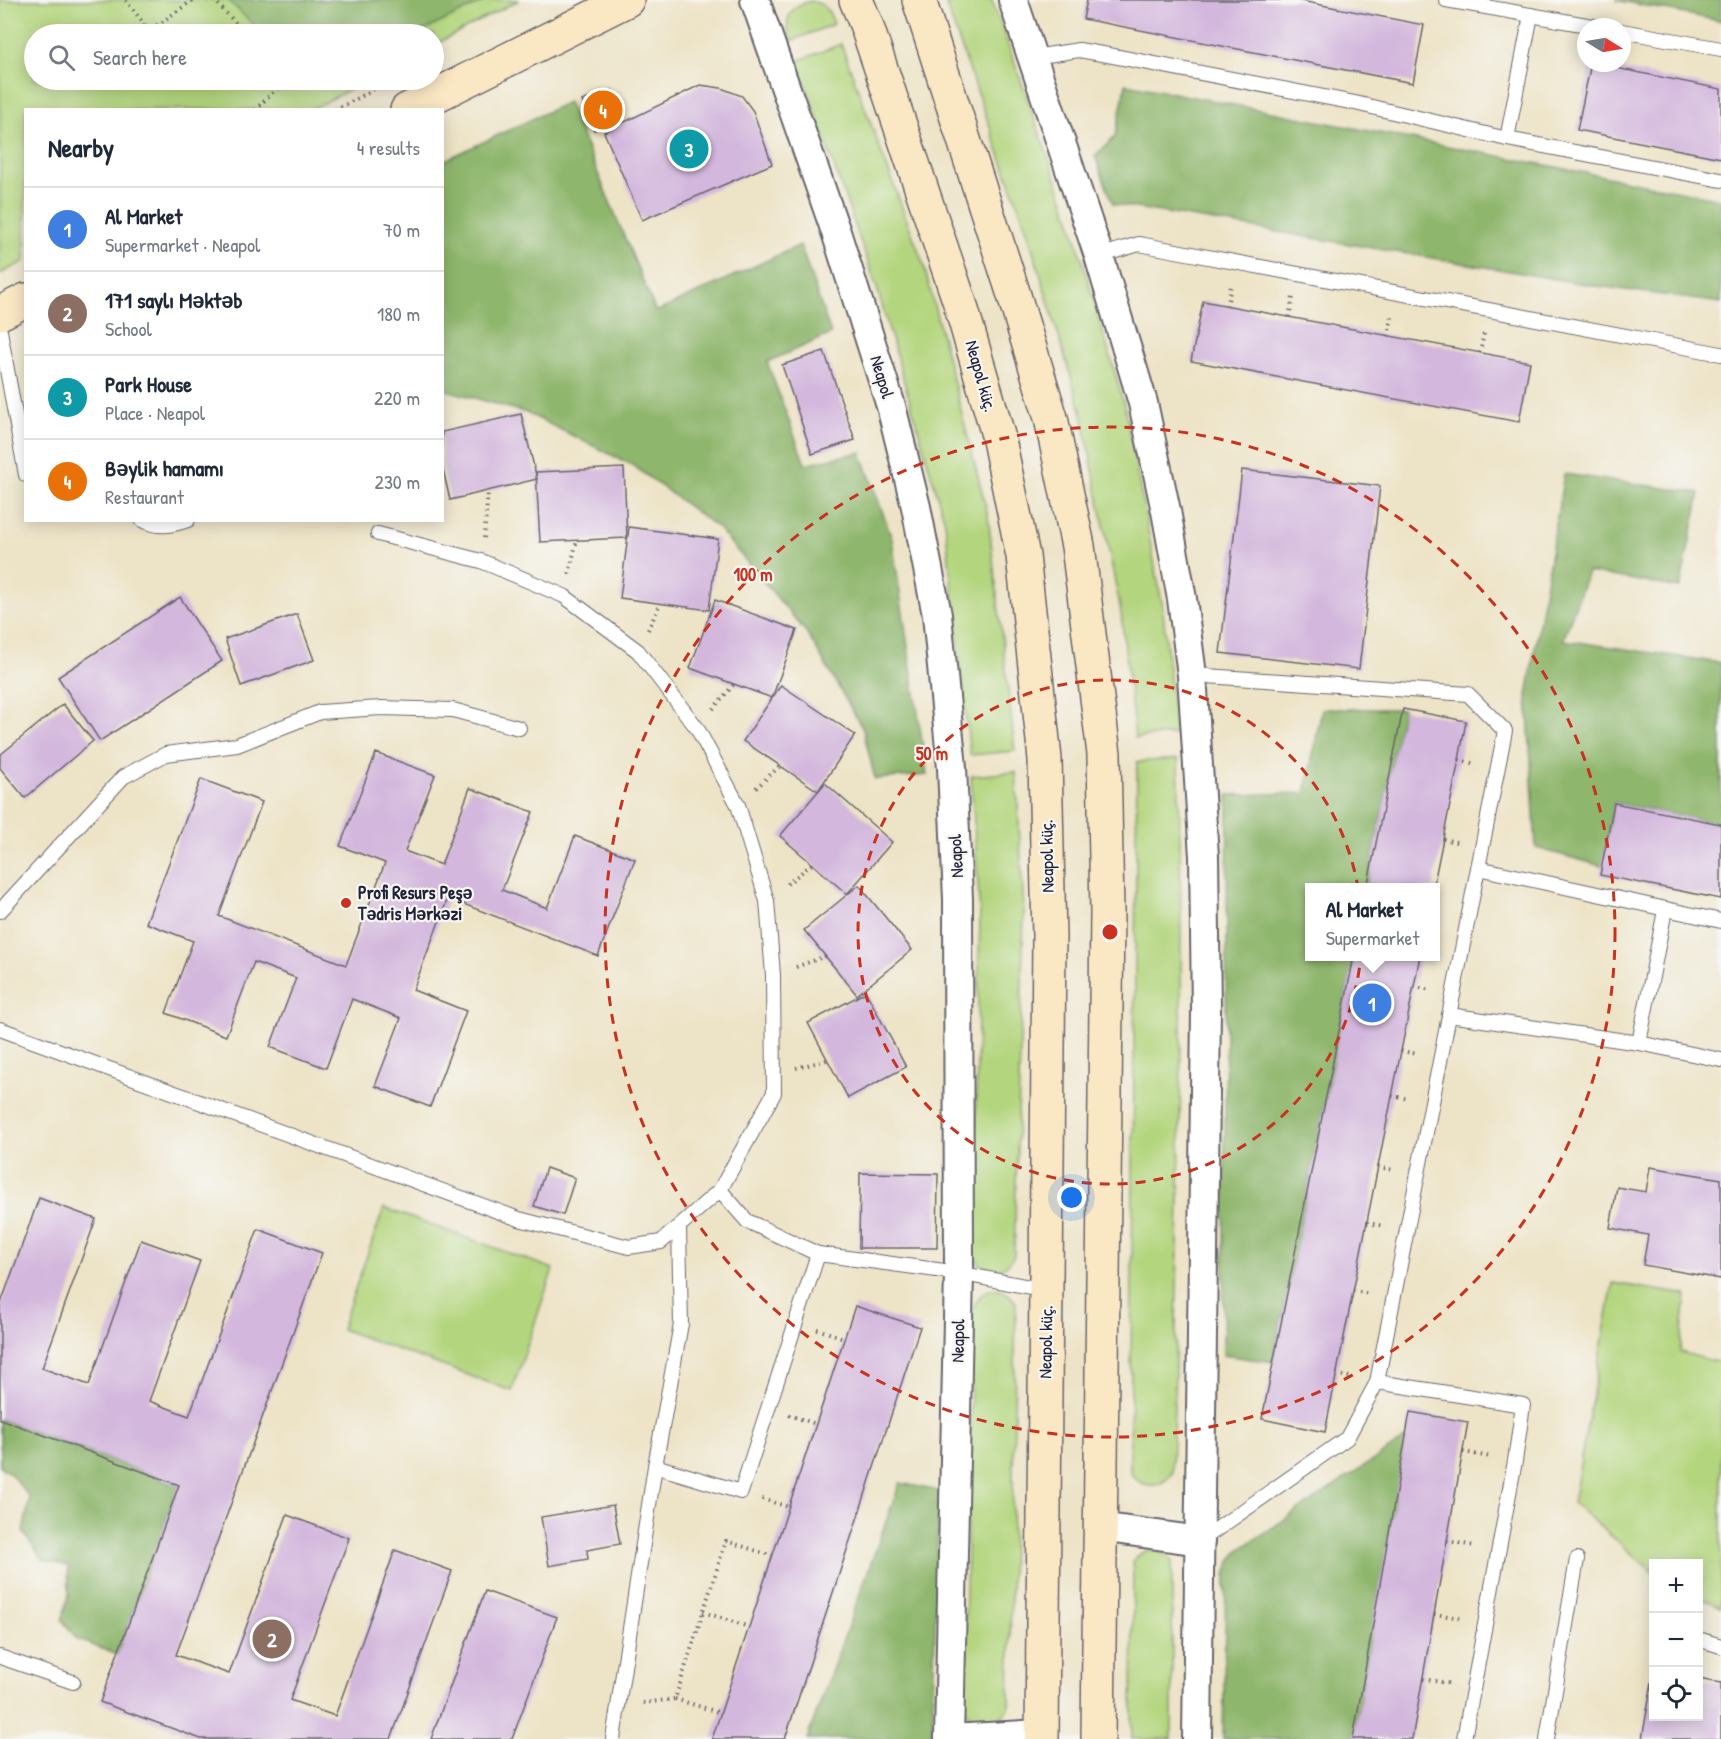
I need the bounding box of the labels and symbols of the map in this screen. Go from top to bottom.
north arrow [1577,18,1631,72]
pin: 4 [584,88,622,132]
pin: 3 [670,126,708,172]
street label: Neapol küç. [959,337,1004,414]
street label: Neapol [864,352,901,402]
text: 100 m [733,562,773,587]
text: 50 m [916,741,948,766]
street label: Neapol küç. [1033,819,1060,893]
street label: Neapol [942,833,969,878]
place label: Profi Resurs Peşə Tədris Mərkəzi [357,880,472,926]
marker: Profi Resurs Peşə Tədris Mərkəzi [339,896,353,910]
centre of rings [1100,922,1120,942]
pin: 1 [1352,980,1392,1026]
your location [1057,1183,1086,1212]
street label: Neapol küç. [1032,1305,1059,1379]
street label: Neapol [945,1319,970,1363]
pin: 2 [252,1616,292,1662]

